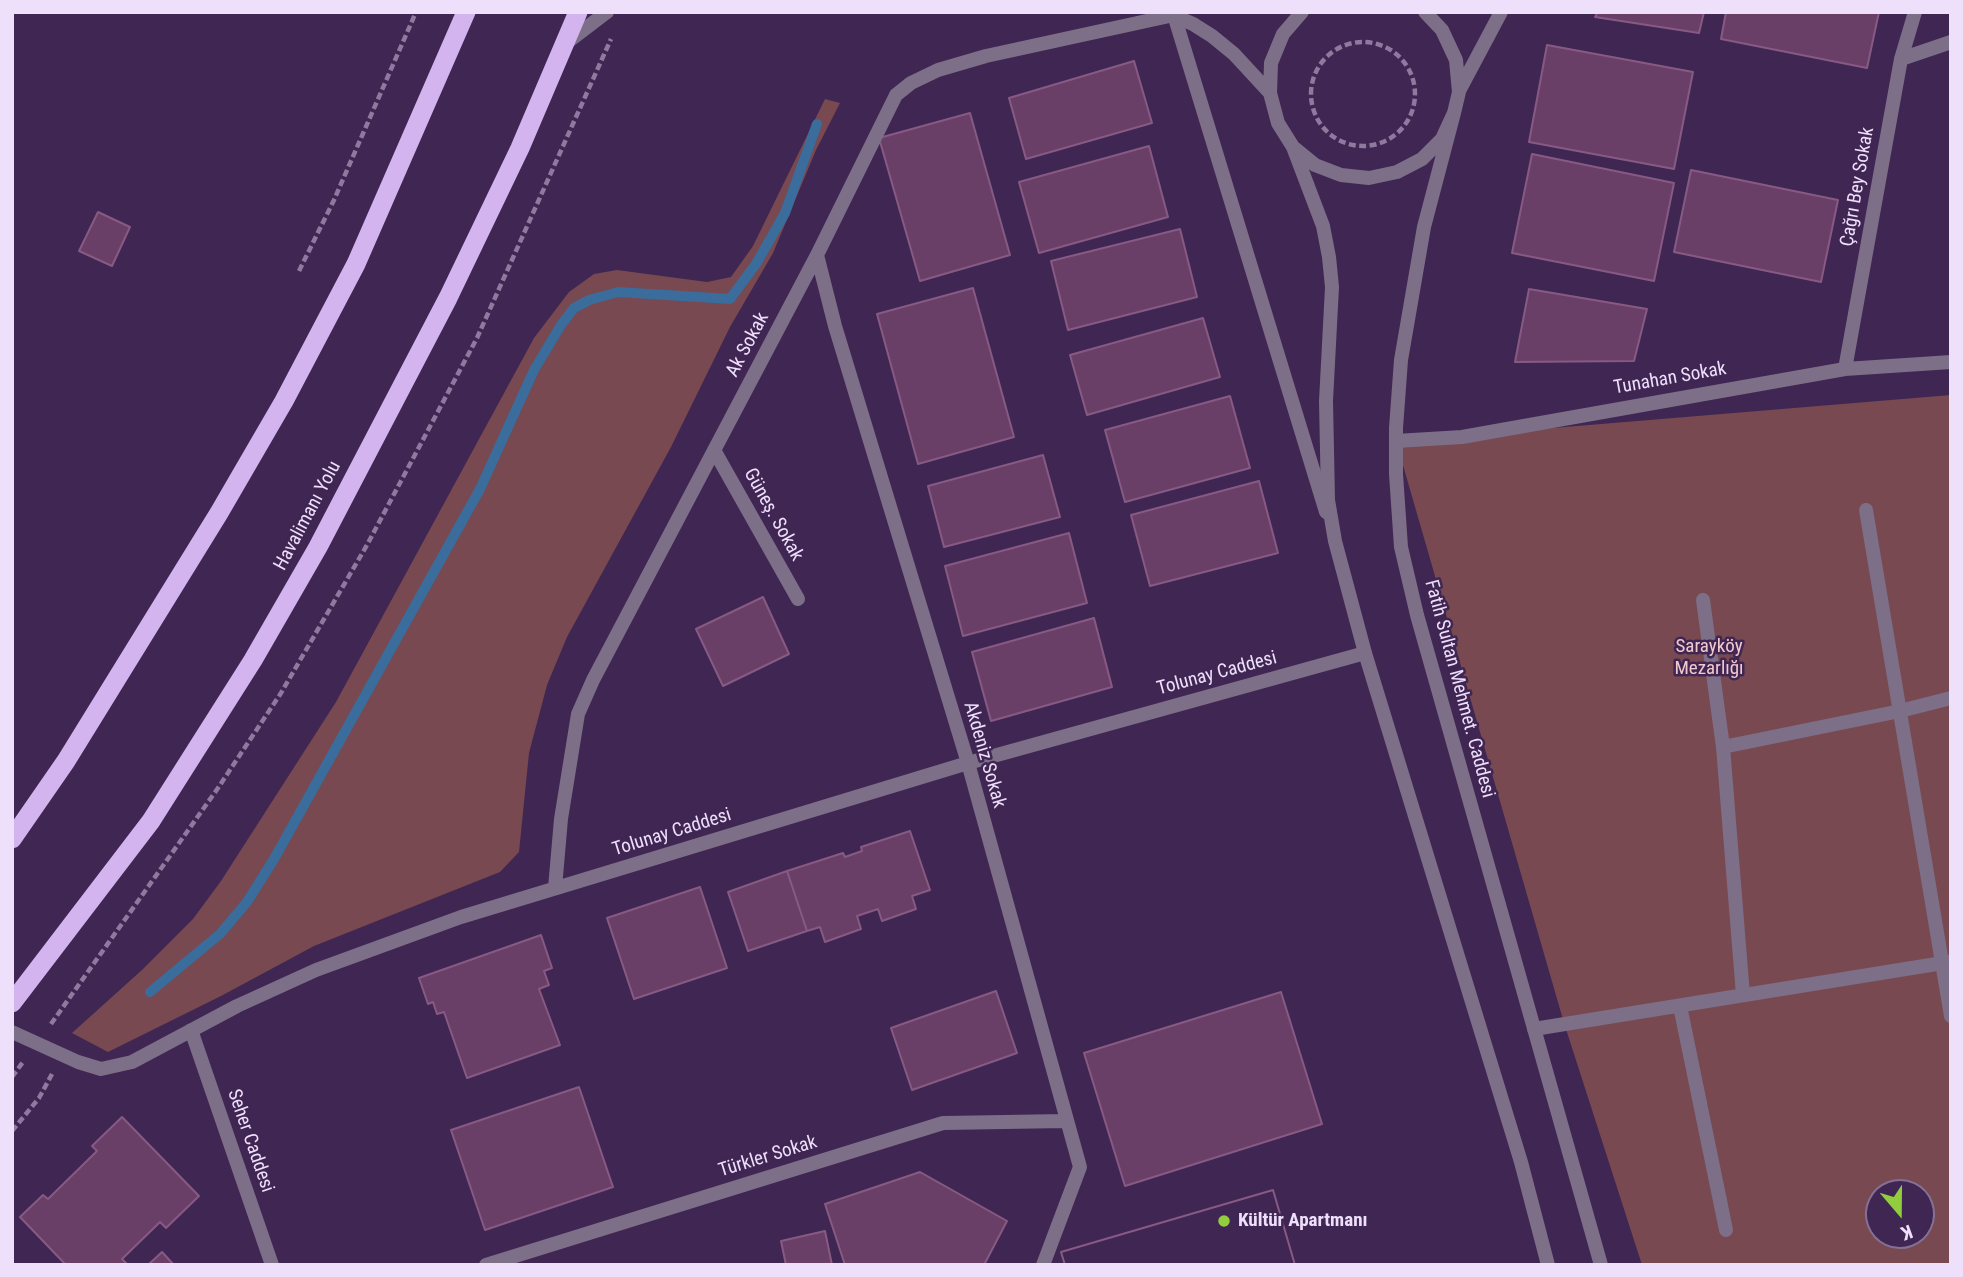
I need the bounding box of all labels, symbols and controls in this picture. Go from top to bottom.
street label: Çağrı Bey Sokak [1836,125,1880,249]
street label: Ak Sokak [722,309,774,381]
street label: Tunahan Sokak [1612,358,1728,400]
street label: Havalimanı Yolu [270,457,346,575]
street label: Güneş. Sokak [738,465,808,565]
street label: Fatih Sultan Mehmet. Caddesi [1419,578,1499,800]
park label: Sarayköy Mezarlığı [1674,636,1744,680]
street label: Tolunay Caddesi [1155,647,1279,701]
street label: Akdeniz Sokak [958,699,1010,811]
street label: Tolunay Caddesi [610,804,734,862]
street label: Seher Caddesi [222,1086,278,1196]
street label: Türkler Sokak [716,1131,820,1183]
north arrow [1865,1179,1935,1249]
place label: Kültür Apartmanı [1238,1210,1367,1232]
marker: Kültür Apartmanı [1216,1213,1232,1229]
text: K [1898,1220,1916,1245]

